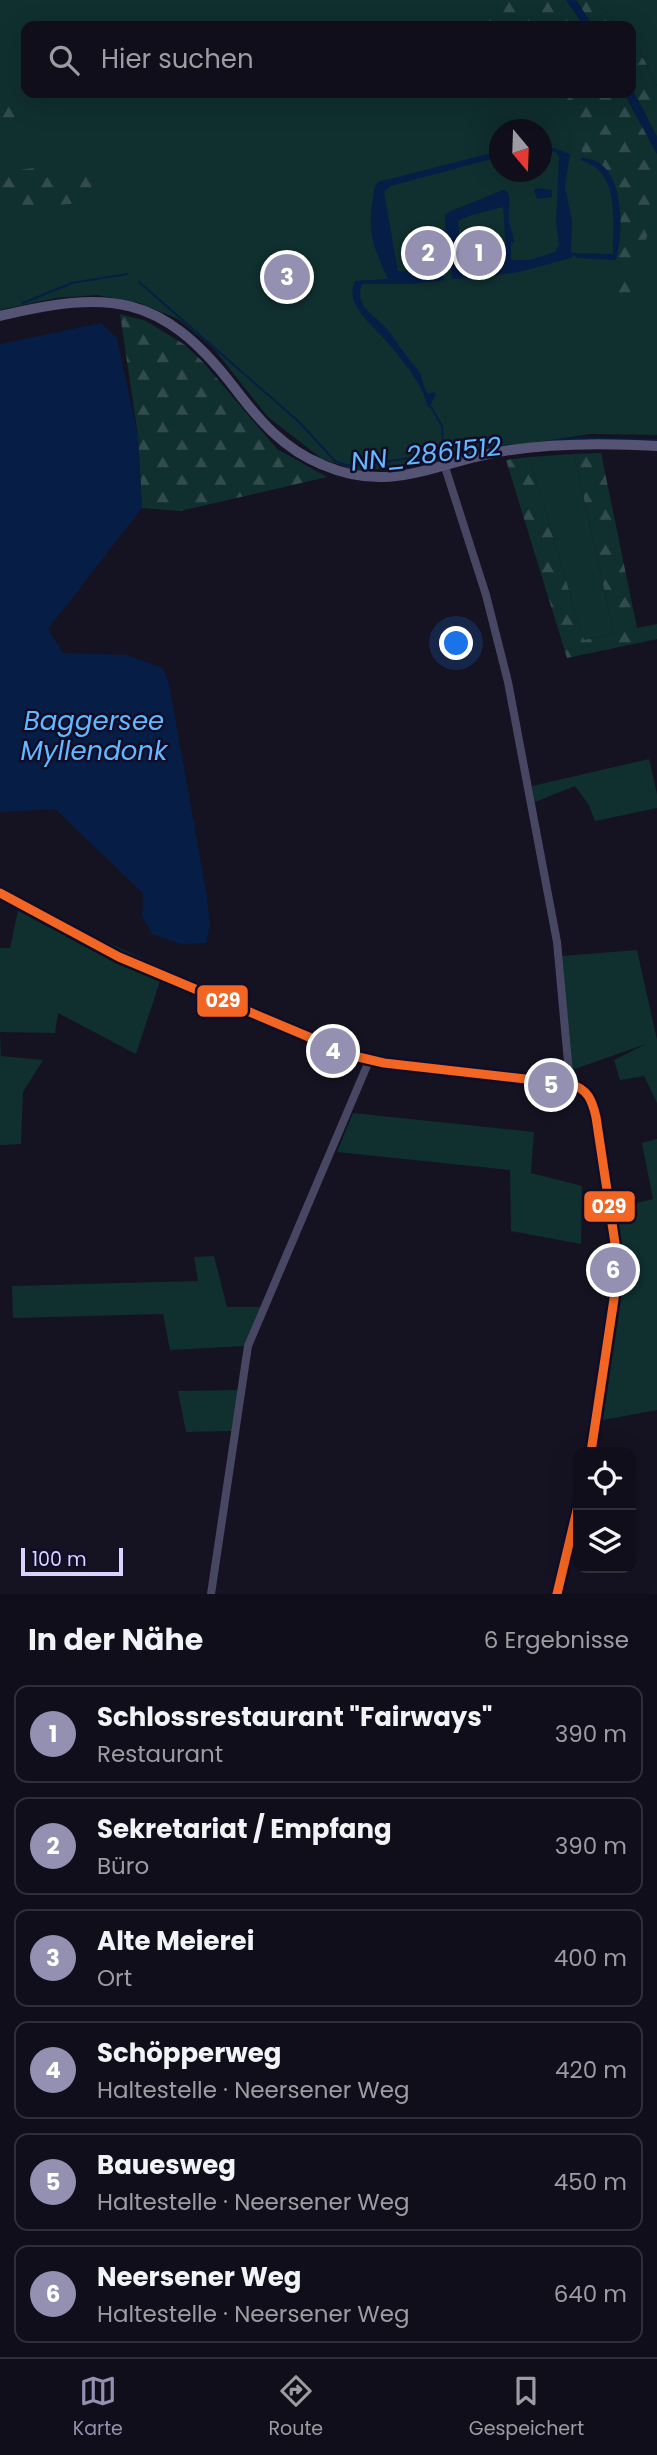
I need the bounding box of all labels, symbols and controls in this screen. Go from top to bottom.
search box [21,21,636,98]
icon: search [45,41,83,79]
text: Hier suchen [101,41,254,77]
north arrow [489,119,552,182]
pin: 2 [405,227,451,279]
pin: 1 [456,227,502,279]
pin: 3 [264,251,310,303]
water label: NN_2861512 [349,428,503,480]
your location [439,626,473,660]
water label: Baggersee Myllendonk [21,703,169,769]
line badge: 029 [196,984,249,1018]
text: 029 [206,987,240,1014]
pin: 4 [310,1025,356,1077]
pin: 5 [528,1059,574,1111]
line badge: 029 [583,1190,636,1223]
text: 029 [592,1193,626,1220]
pin: 6 [590,1244,636,1296]
map controls [573,1447,636,1573]
button: locate [573,1447,636,1510]
button: layers [573,1510,636,1573]
scale bar [21,1545,122,1577]
text: 100 m [32,1546,87,1573]
text: In der Nähe [28,1618,203,1661]
text: 6 Ergebnisse [484,1624,629,1656]
text: Schlossrestaurant "Fairways" [97,1699,492,1735]
text: 1 [49,1718,57,1750]
text: 390 m [555,1718,627,1750]
text: Restaurant [97,1738,223,1770]
text: Sekretariat / Empfang [97,1811,392,1847]
text: 2 [46,1830,60,1862]
text: 390 m [555,1830,627,1862]
text: Büro [97,1850,149,1882]
text: Alte Meierei [97,1923,254,1959]
text: 3 [46,1942,60,1974]
text: 400 m [554,1942,627,1974]
text: Ort [97,1962,132,1994]
text: Schöpperweg [97,2035,281,2071]
text: 4 [45,2054,61,2086]
text: 420 m [555,2054,627,2086]
text: Haltestelle · Neersener Weg [97,2074,410,2106]
text: Bauesweg [97,2147,236,2183]
text: 5 [46,2166,60,2198]
text: 450 m [554,2166,627,2198]
text: Haltestelle · Neersener Weg [97,2186,410,2218]
text: Neersener Weg [97,2259,301,2295]
text: 6 [46,2278,60,2310]
text: 640 m [554,2278,627,2310]
text: Haltestelle · Neersener Weg [97,2298,410,2330]
tab: Karte [73,2372,123,2443]
tab: Route [269,2372,323,2443]
tab: Gespeichert [469,2372,584,2443]

